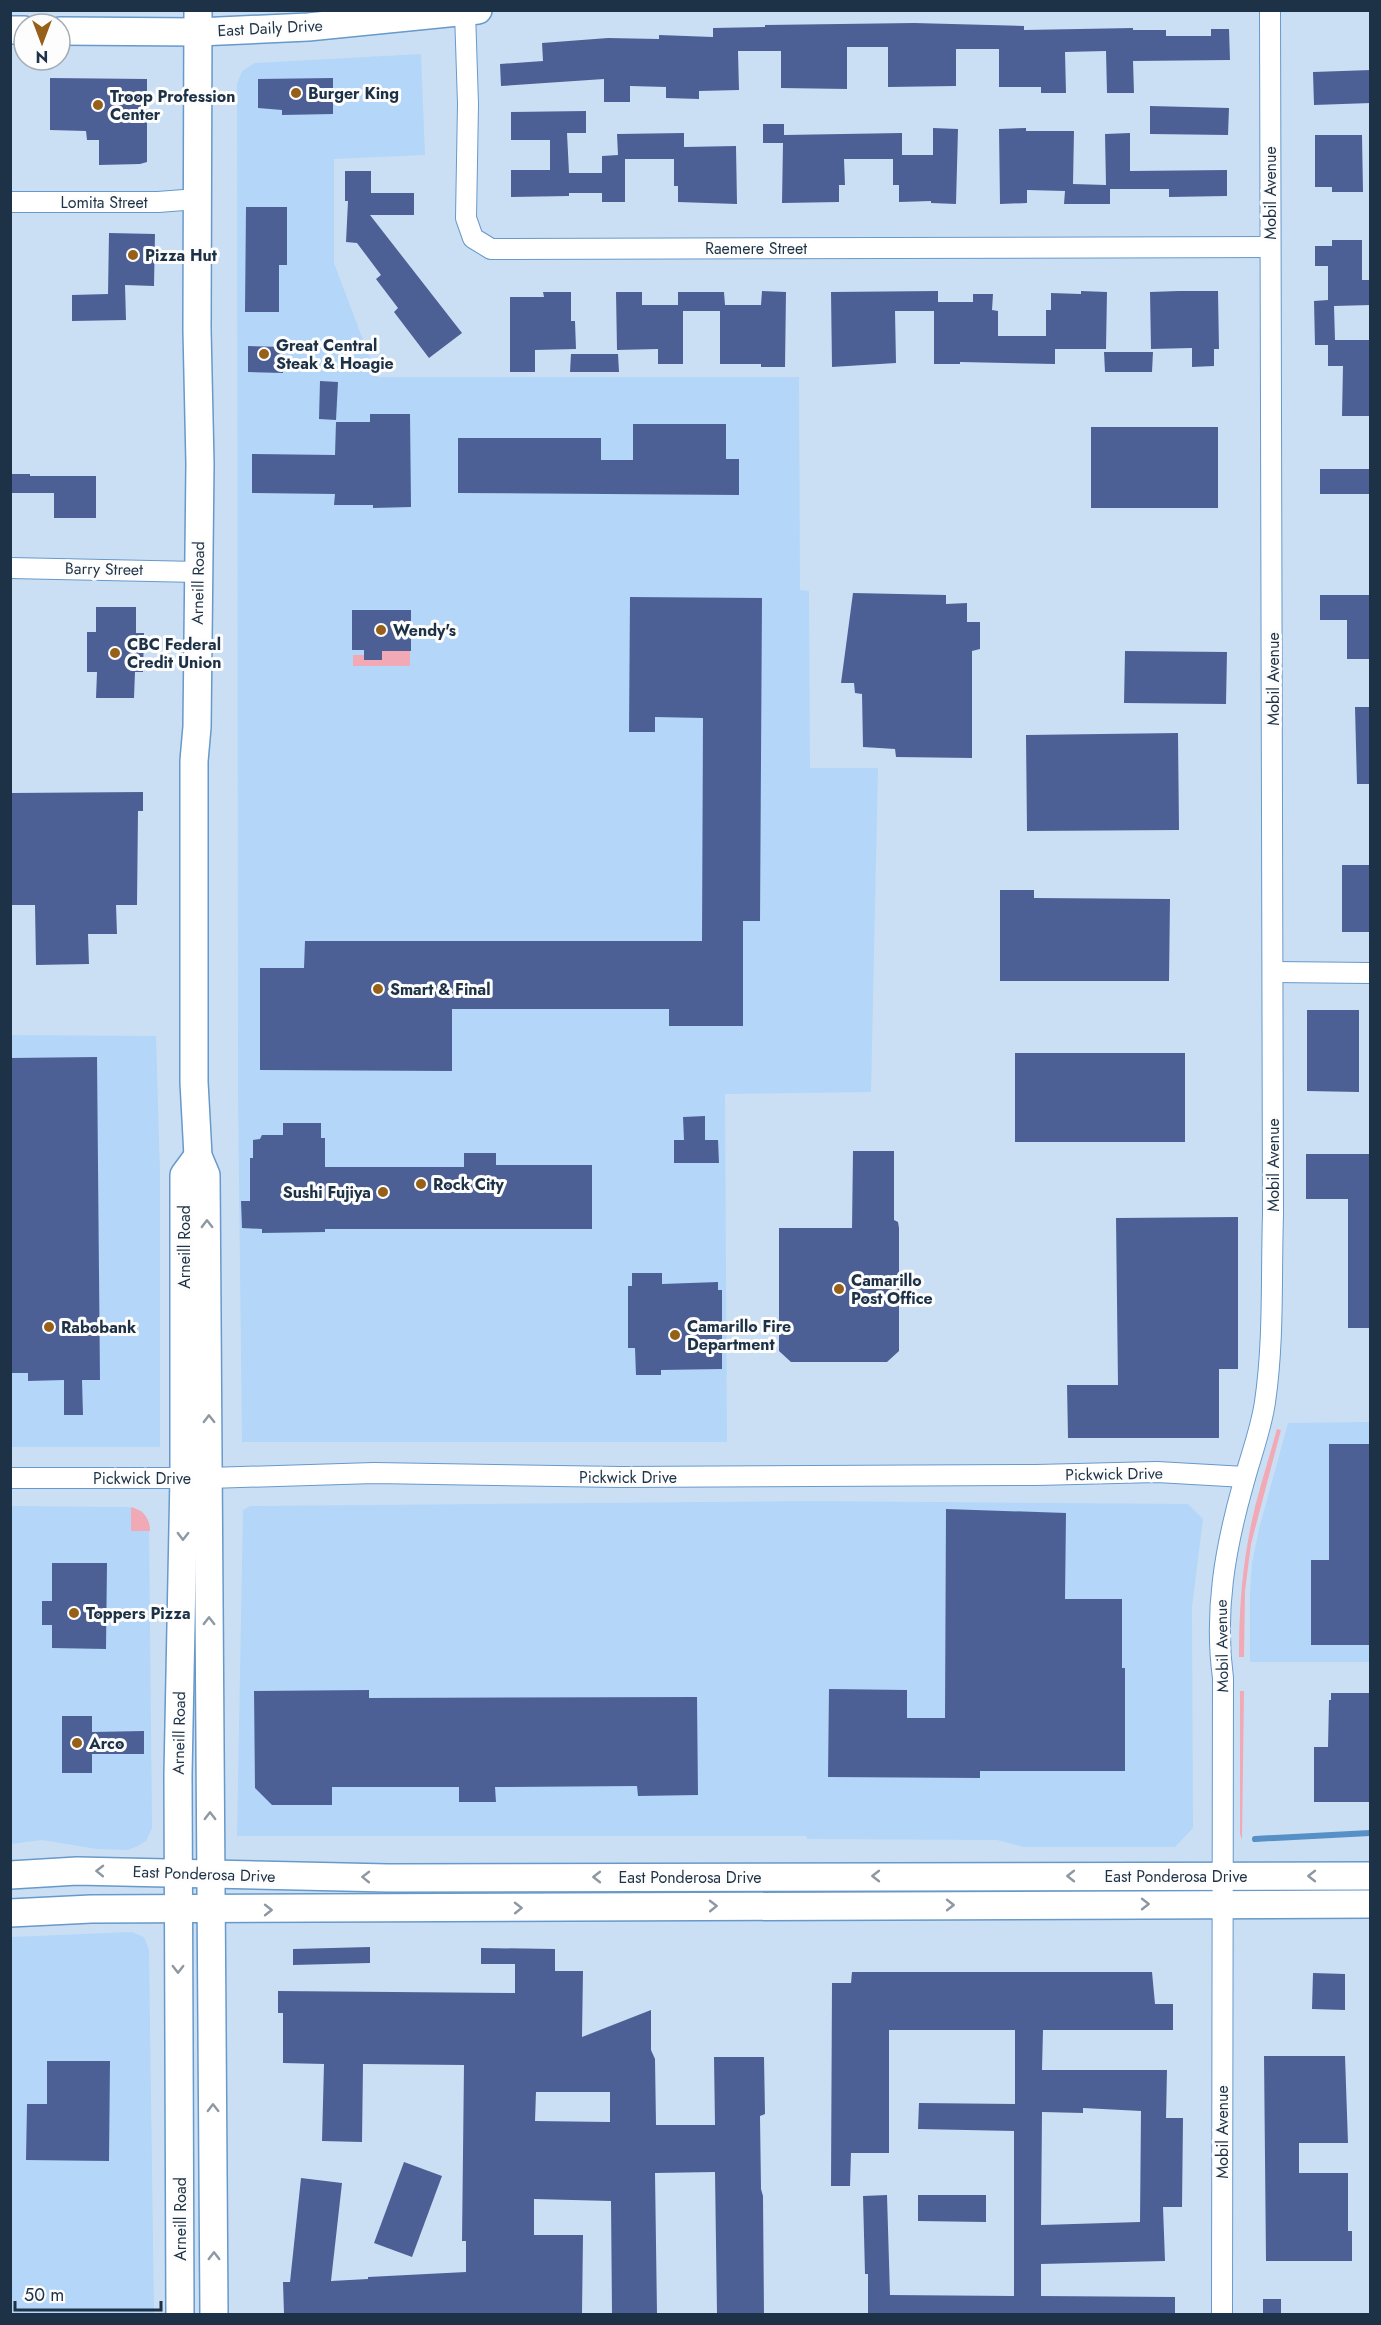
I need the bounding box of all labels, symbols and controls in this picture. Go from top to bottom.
north arrow [12,12,72,72]
street label: East Daily Drive [217,14,323,42]
text: N [36,45,48,68]
place label: Burger King [308,82,399,105]
place label: Troop Profession Center [110,85,235,126]
marker: Burger King [289,86,303,100]
marker: Troop Profession Center [91,98,105,112]
street label: Mobil Avenue [1259,146,1282,240]
street label: Lomita Street [60,191,148,214]
street label: Raemere Street [705,237,807,260]
place label: Pizza Hut [145,244,218,267]
marker: Pizza Hut [126,248,140,262]
place label: Great Central Steak & Hoagie [276,334,394,375]
marker: Great Central Steak & Hoagie [257,347,271,361]
street label: Arneill Road [186,541,210,625]
street label: Barry Street [65,557,143,581]
place label: Wendy's [393,619,456,642]
marker: Wendy's [374,623,388,637]
street label: Mobil Avenue [1262,632,1285,726]
place label: CBC Federal Credit Union [127,633,221,674]
marker: CBC Federal Credit Union [108,646,122,660]
place label: Smart & Final [390,978,490,1001]
marker: Smart & Final [371,982,385,996]
street label: Mobil Avenue [1262,1118,1285,1212]
place label: Rock City [433,1173,504,1196]
marker: Rock City [414,1177,428,1191]
place label: Sushi Fujiya [283,1181,371,1204]
marker: Sushi Fujiya [376,1185,390,1199]
street label: Arneill Road [173,1205,196,1289]
one-way arrow [201,1220,213,1229]
place label: Camarillo Post Office [851,1269,933,1310]
marker: Camarillo Post Office [832,1282,846,1296]
place label: Camarillo Fire Department [687,1315,791,1356]
place label: Rabobank [61,1316,137,1339]
marker: Rabobank [42,1320,56,1334]
marker: Camarillo Fire Department [668,1328,682,1342]
one-way arrow [202,1415,215,1424]
street label: Pickwick Drive [1065,1462,1163,1486]
street label: Pickwick Drive [579,1466,677,1489]
street label: Pickwick Drive [93,1467,191,1490]
one-way arrow [177,1531,189,1540]
street label: Mobil Avenue [1210,1599,1234,1693]
place label: Toppers Pizza [86,1602,191,1625]
marker: Toppers Pizza [67,1606,81,1620]
one-way arrow [203,1617,215,1626]
street label: Arneill Road [167,1691,191,1775]
place label: Arco [88,1732,124,1755]
marker: Arco [70,1736,84,1750]
one-way arrow [204,1812,216,1821]
street label: East Ponderosa Drive [132,1860,276,1888]
one-way arrow [95,1865,104,1877]
street label: East Ponderosa Drive [1105,1865,1247,1888]
street label: East Ponderosa Drive [619,1866,761,1889]
one-way arrow [872,1870,881,1882]
one-way arrow [1067,1870,1076,1882]
one-way arrow [1308,1870,1317,1882]
one-way arrow [362,1871,371,1883]
one-way arrow [593,1871,602,1883]
one-way arrow [1141,1898,1150,1910]
one-way arrow [946,1899,955,1911]
one-way arrow [709,1900,718,1912]
one-way arrow [514,1902,523,1914]
one-way arrow [264,1904,273,1916]
one-way arrow [172,1964,185,1973]
street label: Mobil Avenue [1211,2085,1234,2179]
one-way arrow [207,2104,219,2113]
street label: Arneill Road [169,2177,192,2261]
one-way arrow [208,2252,220,2261]
scale bar [15,2274,160,2312]
text: 50 m [24,2282,64,2308]

